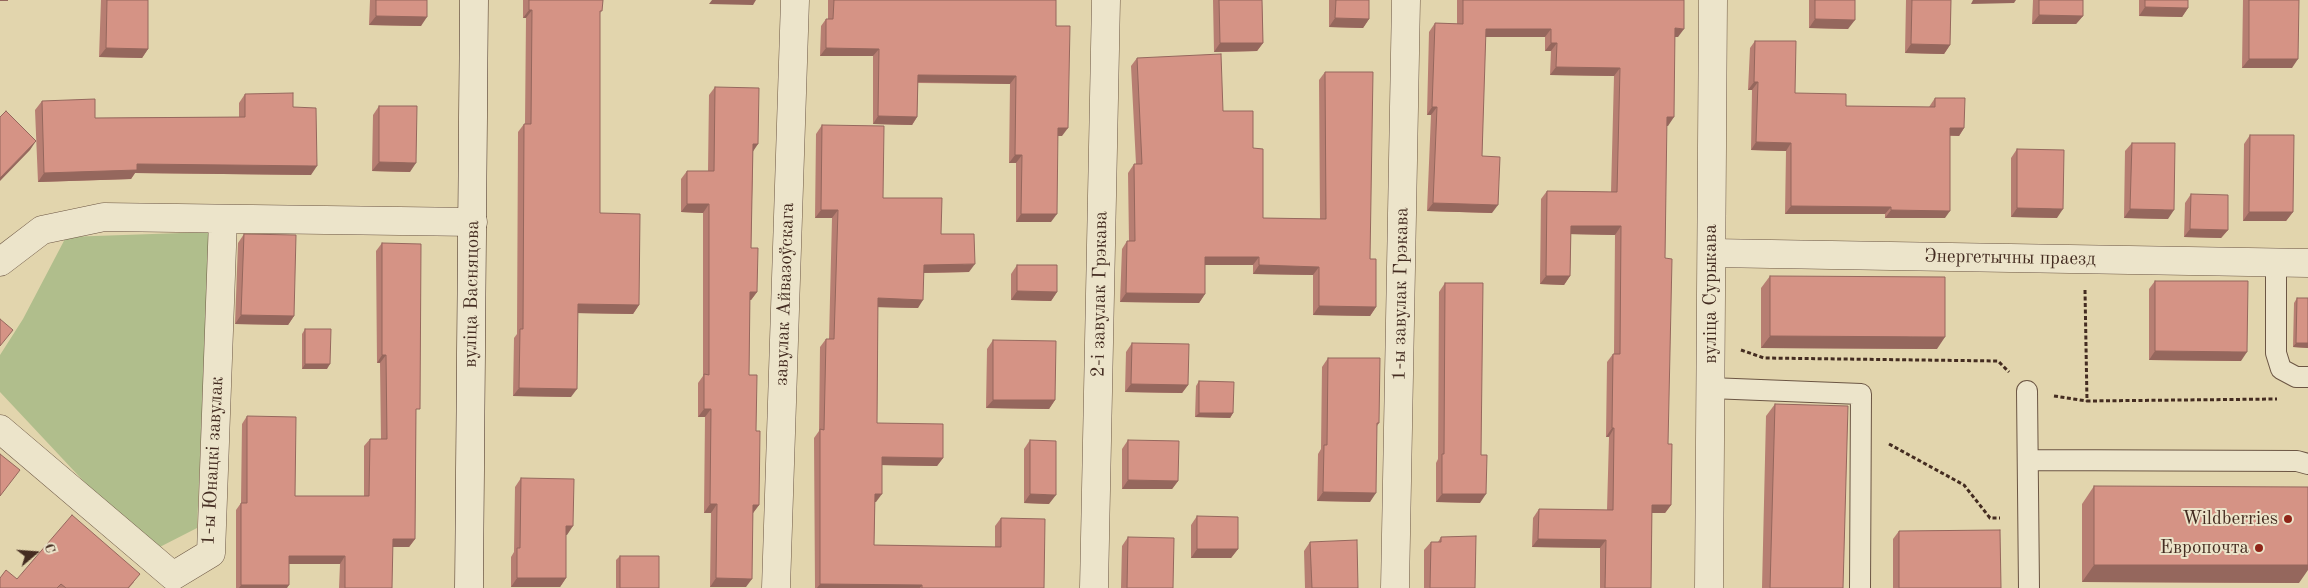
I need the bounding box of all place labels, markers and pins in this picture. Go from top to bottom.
place label: Wildberries [2182,508,2278,530]
marker: Wildberries [2282,513,2294,525]
place label: Европочта [2160,537,2249,559]
marker: Европочта [2253,542,2265,554]

